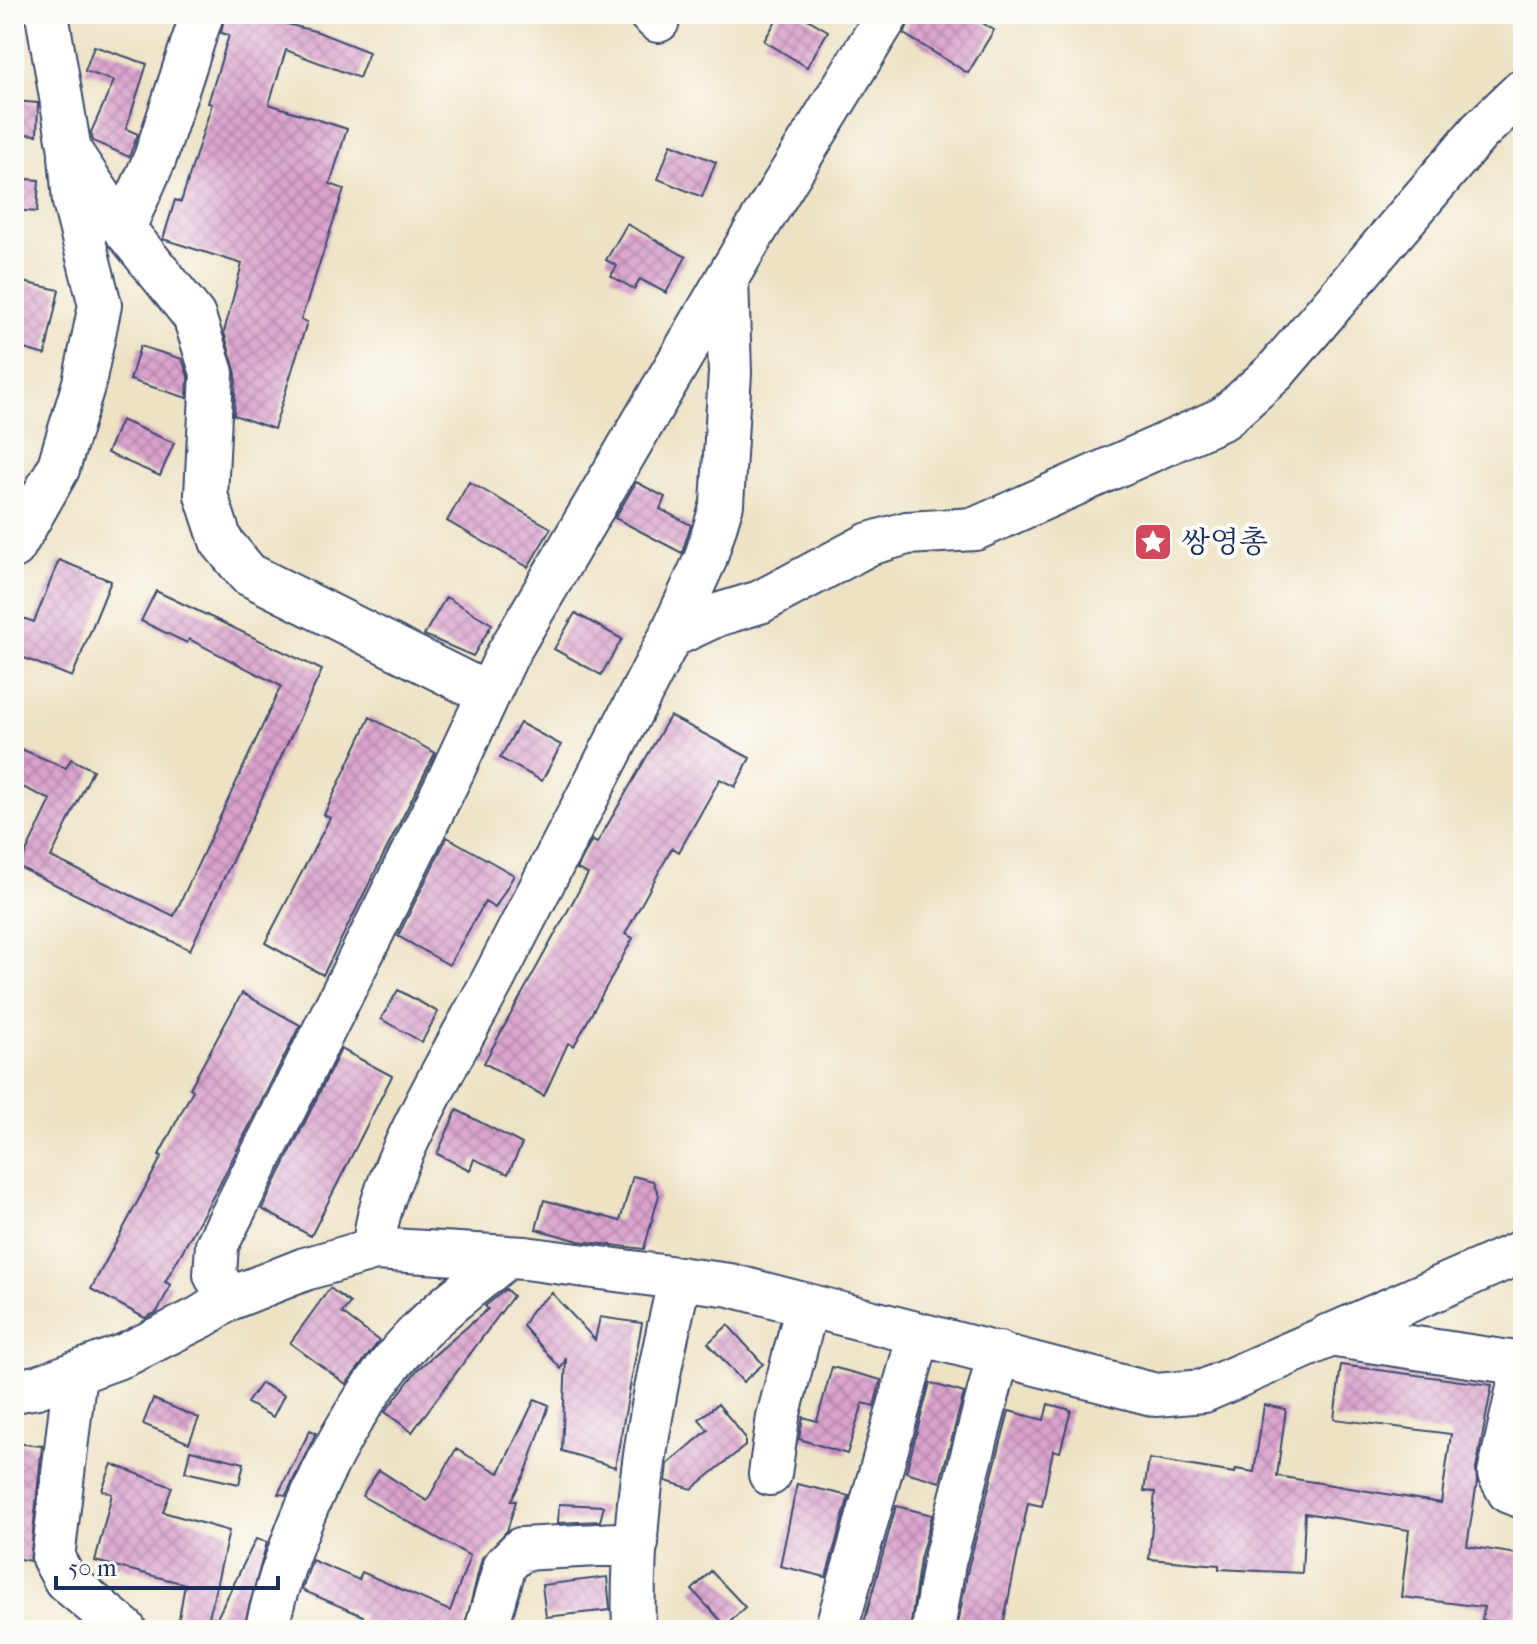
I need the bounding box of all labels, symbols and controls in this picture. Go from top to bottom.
place icon: 쌍영총 [1132,521,1174,563]
place label: 쌍영총 [1181,525,1268,560]
scale bar [56,1540,278,1590]
text: 50 m [68,1554,117,1582]

